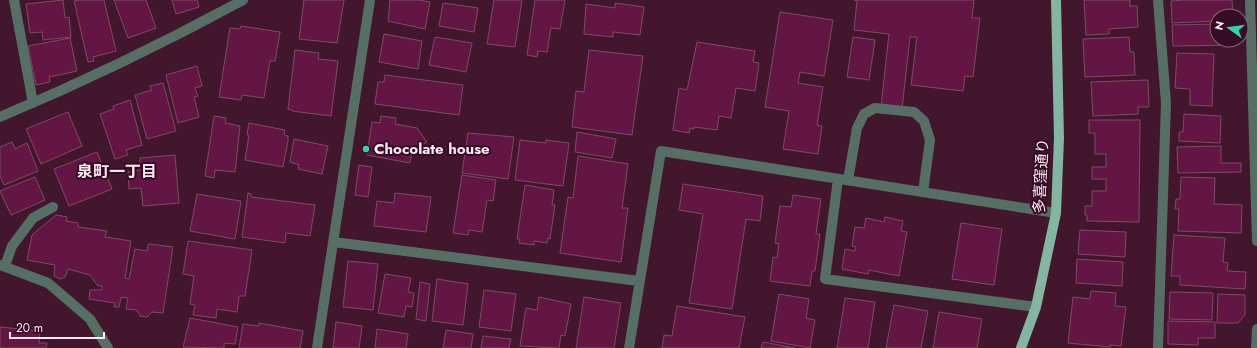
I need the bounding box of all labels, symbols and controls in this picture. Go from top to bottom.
north arrow [1209,8,1249,48]
text: N [1210,19,1228,32]
place label: Chocolate house [374,138,490,160]
street label: 多喜窪通り [1028,138,1054,214]
marker: Chocolate house [361,144,371,154]
district label: 泉町一丁目 [77,160,157,183]
scale bar [10,314,104,340]
text: 20 m [16,319,43,337]

